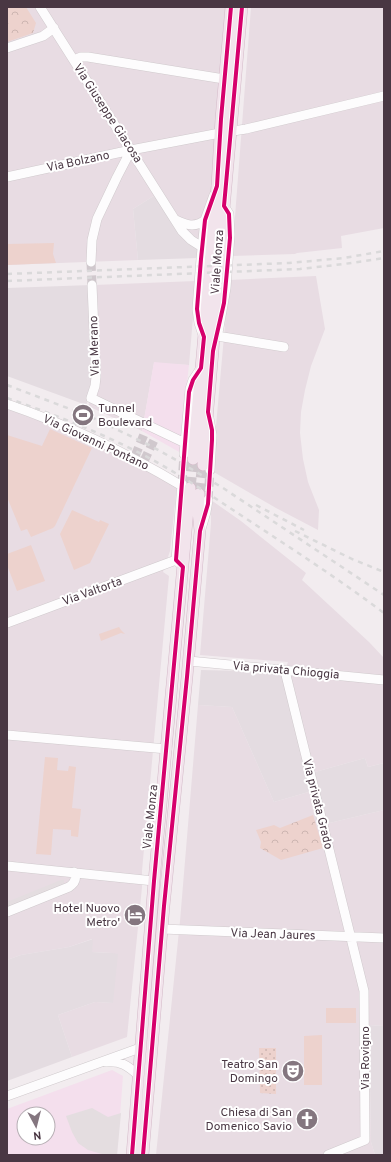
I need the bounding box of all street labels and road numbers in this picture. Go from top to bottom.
street label: Via Giuseppe Giacosa [69,61,145,166]
street label: Via Bolzano [45,147,111,176]
street label: Viale Monza [208,229,228,295]
street label: Via Merano [86,315,104,377]
street label: Via Giovanni Pontano [40,411,151,475]
street label: Via Valtorta [60,574,124,610]
street label: Via privata Chioggia [232,658,340,684]
street label: Via privata Grado [298,757,336,851]
street label: Viale Monza [140,784,162,850]
street label: Via Jean Jaures [230,926,316,944]
street label: Via Rovigno [358,1026,374,1090]

